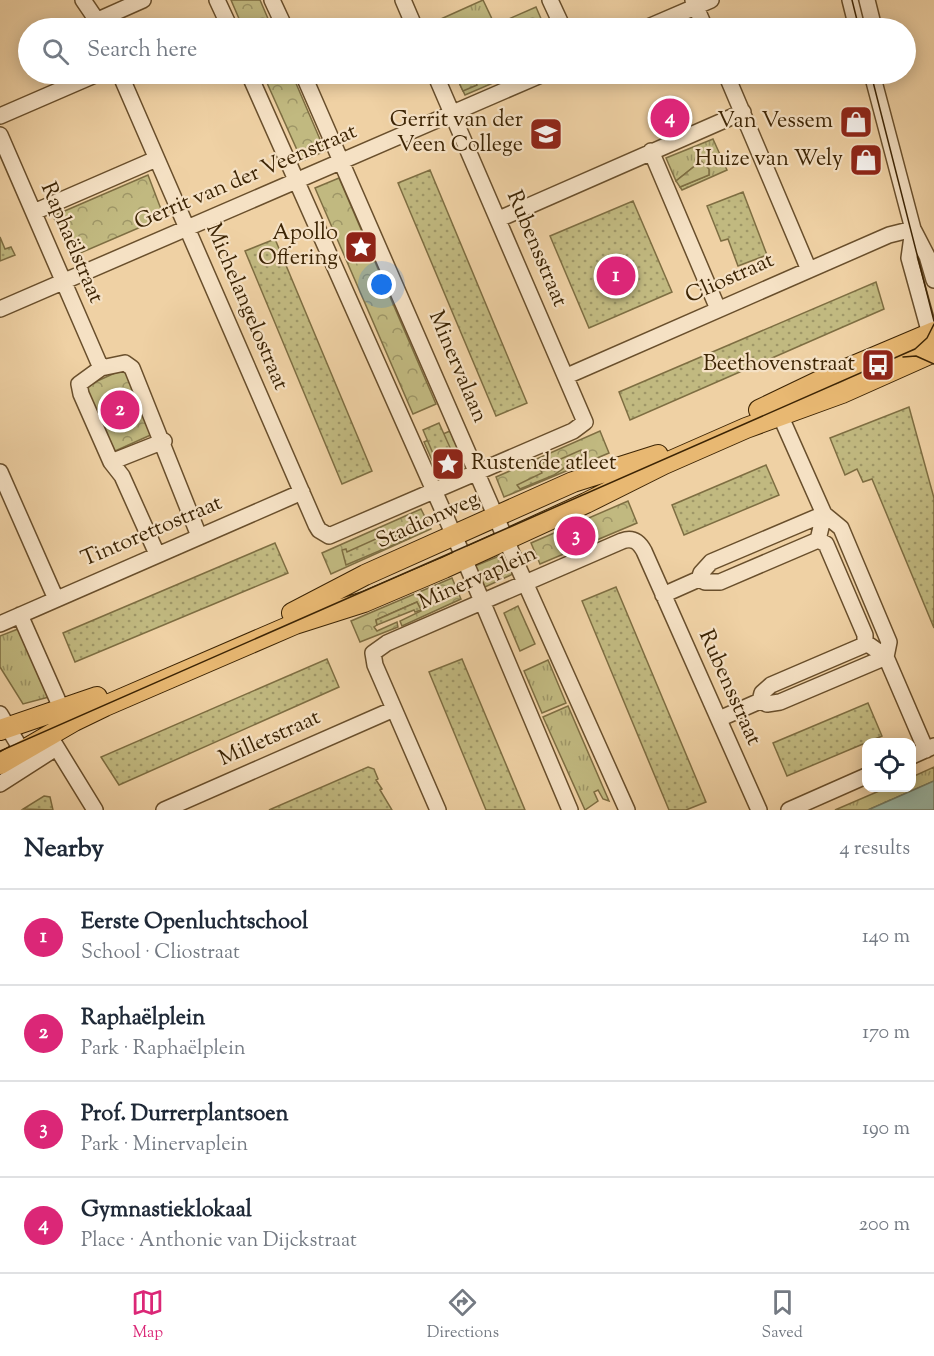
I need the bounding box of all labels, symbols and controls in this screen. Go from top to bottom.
search box [18,18,916,84]
icon: search [39,35,72,68]
text: Search here [87,35,197,67]
pin: 4 [650,96,690,140]
shop icon: Van Vessem [838,104,874,140]
place label: Gerrit van der Veen College [390,105,523,162]
place label: Van Vessem [717,106,833,138]
street label: Gerrit van der Veenstraat [130,116,363,239]
school or university icon: Gerrit van der Veen College [528,116,564,152]
shop icon: Huize van Wely [848,142,884,178]
place label: Huize van Wely [695,144,843,176]
street label: Raphaëlstraat [31,177,111,309]
street label: Rubensstraat [497,186,575,313]
street label: Michelangelostraat [196,218,296,396]
place label: Apollo Offering [258,218,338,275]
place icon: Apollo Offering [343,229,379,265]
street label: Cliostraat [681,245,780,313]
pin: 1 [596,254,636,298]
your location [367,270,396,299]
street label: Minervalaan [419,306,495,428]
bus stop icon: Beethovenstraat [860,347,896,383]
place label: Beethovenstraat [703,349,855,381]
pin: 2 [100,388,140,432]
place icon: Rustende atleet [430,446,466,482]
place label: Rustende atleet [471,448,617,480]
street label: Stadionweg [371,484,485,558]
street label: Tintorettostraat [76,488,228,576]
pin: 3 [556,514,596,558]
street label: Minervaplein [414,539,542,619]
street label: Rubensstraat [689,625,769,751]
street label: Milletstraat [214,702,326,776]
map controls [862,738,916,792]
button: locate [862,738,916,792]
text: Nearby [24,831,104,868]
text: 4 results [839,835,910,864]
text: Eerste Openluchtschool [81,907,308,939]
text: 1 [40,923,47,952]
text: 140 m [862,923,910,952]
text: School · Cliostraat [81,939,240,968]
text: Raphaëlplein [81,1003,205,1035]
text: 2 [39,1019,48,1048]
text: 170 m [862,1019,910,1048]
text: Park · Raphaëlplein [81,1035,246,1064]
text: Prof. Durrerplantsoen [81,1099,288,1131]
text: 3 [39,1115,48,1144]
text: 190 m [862,1115,910,1144]
text: Park · Minervaplein [81,1131,248,1160]
text: Gymnastieklokaal [81,1195,252,1227]
text: 4 [38,1211,49,1240]
text: 200 m [859,1211,910,1240]
text: Place · Anthonie van Dijckstraat [81,1227,357,1256]
tab: Map [131,1286,164,1345]
tab: Directions [427,1286,499,1345]
tab: Saved [762,1286,803,1345]

